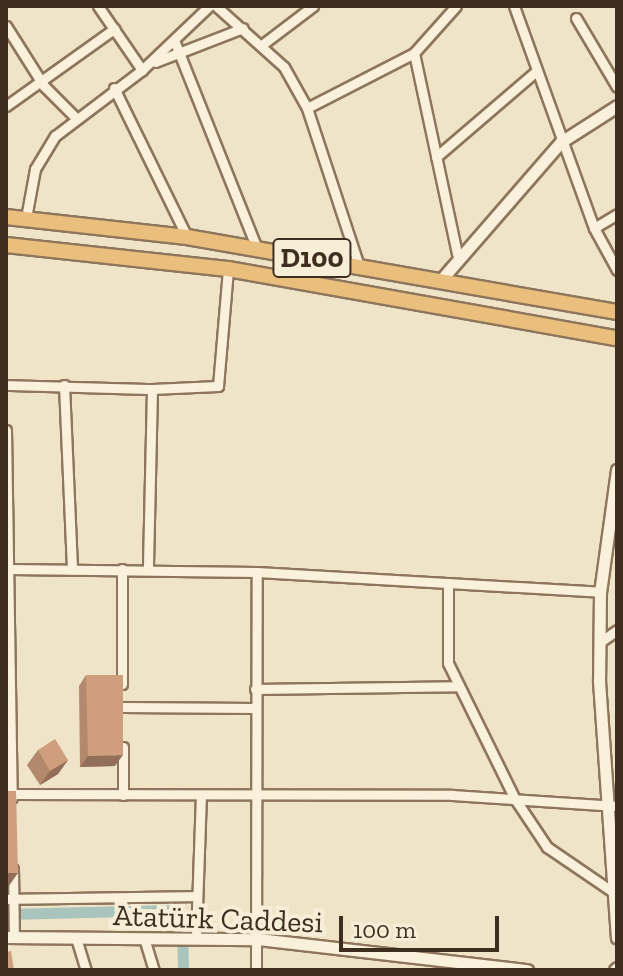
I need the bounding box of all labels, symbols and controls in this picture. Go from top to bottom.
road number: D100 [272,234,352,282]
street label: Atatürk Caddesi [112,897,324,941]
scale bar [343,900,503,950]
text: 100 m [353,915,416,944]

